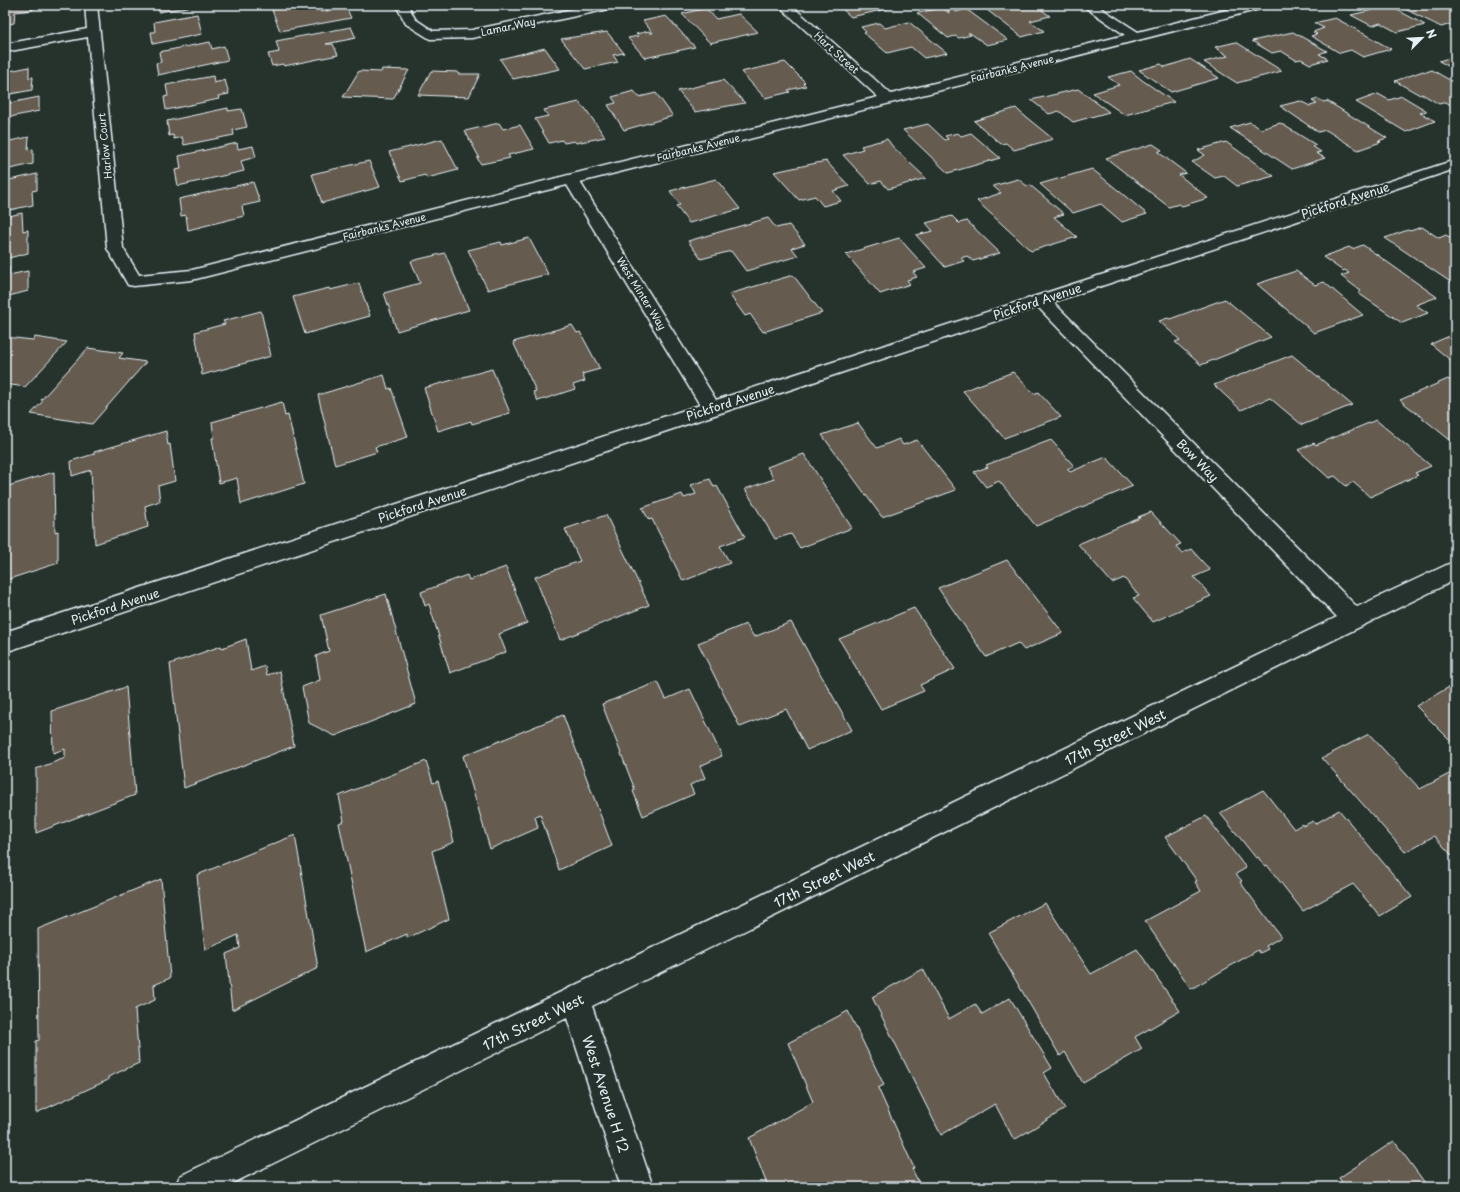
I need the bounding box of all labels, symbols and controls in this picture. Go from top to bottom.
street label: Lamar Way [479,13,537,39]
north arrow [1402,18,1442,58]
text: N [1422,26,1441,41]
street label: Hart Street [811,28,863,76]
street label: Fairbanks Avenue [969,50,1056,86]
street label: Harlow Court [93,112,115,180]
street label: Fairbanks Avenue [655,129,742,165]
street label: Pickford Avenue [1299,177,1392,223]
street label: Fairbanks Avenue [341,208,428,244]
street label: West Minter Way [613,254,671,333]
street label: Pickford Avenue [991,278,1084,324]
street label: Pickford Avenue [684,379,777,425]
street label: Bow Way [1173,434,1223,486]
street label: Pickford Avenue [376,481,469,527]
street label: Pickford Avenue [69,583,162,629]
street label: 17th Street West [1061,703,1170,771]
street label: 17th Street West [770,845,879,913]
street label: 17th Street West [479,988,588,1056]
street label: West Avenue H 12 [577,1033,635,1156]

